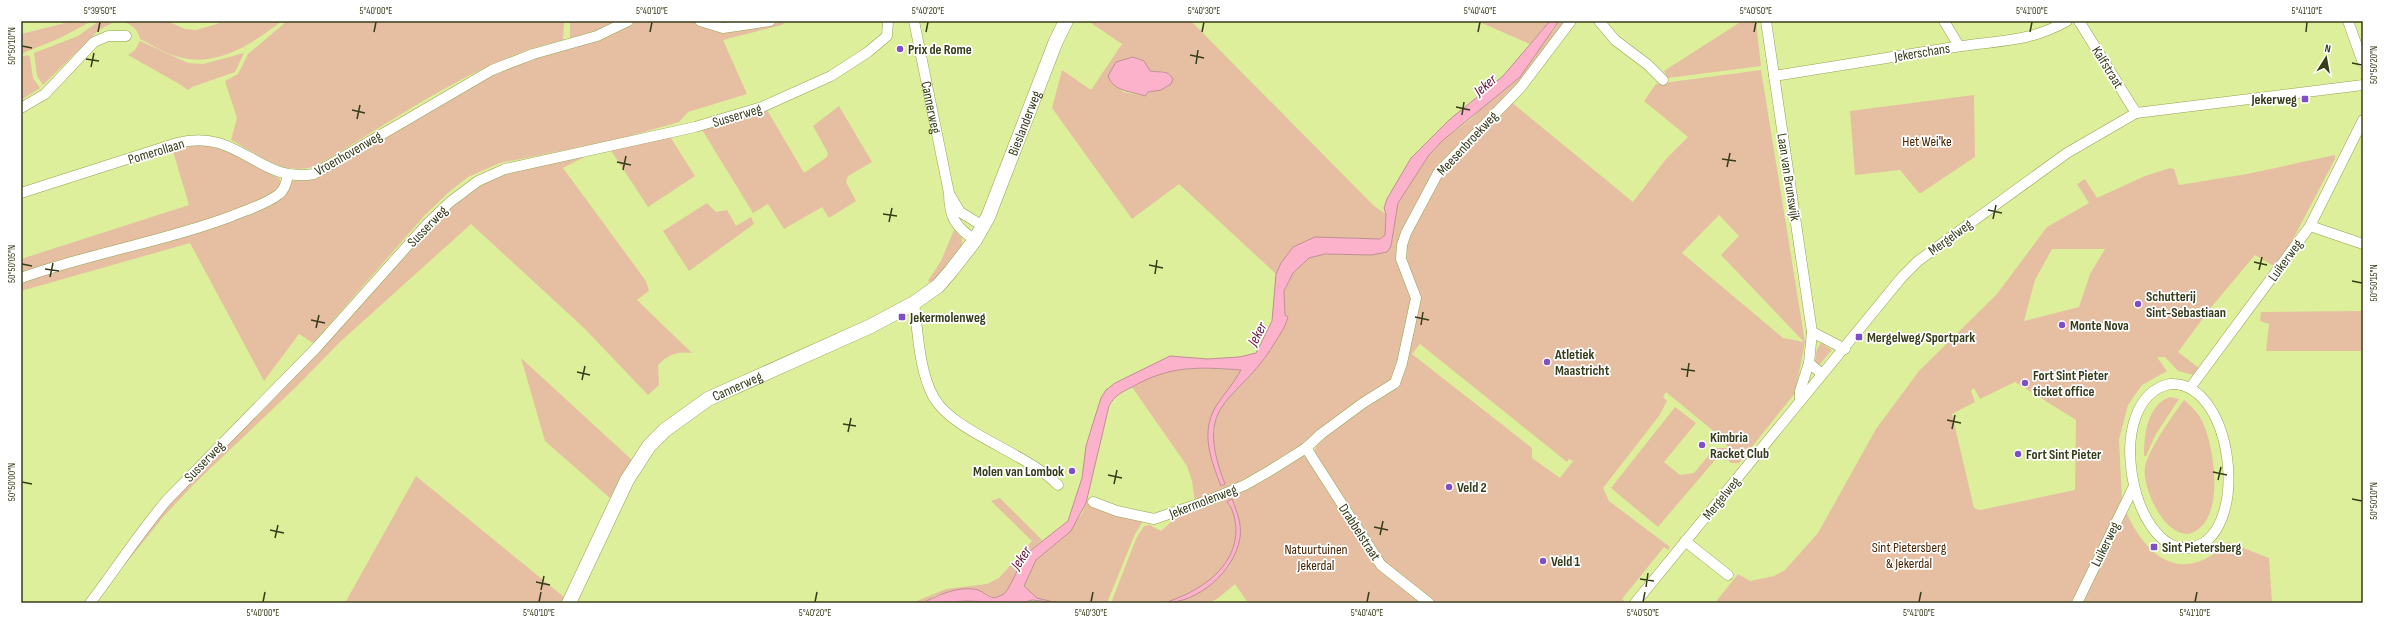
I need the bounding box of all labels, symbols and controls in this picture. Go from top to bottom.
text: 5°39'50"E [84,5,116,17]
text: 5°40'00"E [360,5,392,17]
text: 5°40'10"E [636,5,668,17]
text: 5°40'20"E [912,5,944,17]
text: 5°40'30"E [1188,5,1220,17]
text: 5°40'40"E [1464,5,1496,17]
text: 5°40'50"E [1740,5,1772,17]
text: 5°41'00"E [2016,5,2048,17]
text: 5°41'10"E [2292,5,2322,17]
text: 50°50'10"N [6,27,18,65]
north arrow [2306,38,2346,78]
street label: Jekerschans [1892,40,1951,65]
place label: Prix de Rome [908,41,972,58]
text: N [2324,42,2332,56]
street label: Kalfstraat [2088,43,2127,91]
marker: Prix de Rome [895,44,905,54]
text: 50°50'20"N [2368,46,2380,84]
water label: Jeker [1469,70,1501,101]
street label: Cannerweg [917,80,945,135]
street label: Bieslanderweg [1004,88,1045,158]
place label: Jekerweg [2250,91,2297,108]
marker: Jekerweg [2300,94,2310,104]
street label: Susserweg [710,100,764,131]
street label: Meesenbroekweg [1433,107,1502,179]
street label: Vroenhovenweg [312,127,385,180]
street label: Laan van Brunswijk [1773,132,1804,223]
park label: Het Wei'ke [1902,133,1952,150]
street label: Pomerollaan [126,135,186,168]
street label: Susserweg [404,202,451,250]
street label: Mergelweg [1925,215,1976,259]
street label: Luikerweg [2265,236,2307,285]
text: 50°50'05"N [6,245,18,283]
text: 50°50'15"N [2368,264,2380,302]
place label: Schutterij Sint-Sebastiaan [2146,288,2226,321]
marker: Schutterij Sint-Sebastiaan [2133,299,2143,309]
place label: Jekermolenweg [909,309,986,326]
marker: Jekermolenweg [897,312,907,322]
place label: Monte Nova [2070,317,2129,334]
water label: Jeker [1243,318,1272,350]
marker: Monte Nova [2057,320,2067,330]
place label: Mergelweg/Sportpark [1867,329,1975,346]
marker: Mergelweg/Sportpark [1854,332,1864,342]
place label: Atletiek Maastricht [1554,346,1610,379]
marker: Atletiek Maastricht [1542,357,1552,367]
place label: Fort Sint Pieter ticket office [2033,367,2109,400]
street label: Cannerweg [710,368,765,405]
marker: Fort Sint Pieter ticket office [2020,378,2030,388]
place label: Kimbria Racket Club [1710,429,1769,462]
street label: Susserweg [181,437,228,485]
marker: Kimbria Racket Club [1697,440,1707,450]
place label: Fort Sint Pieter [2026,446,2102,463]
marker: Fort Sint Pieter [2013,449,2023,459]
text: 50°50'00"N [6,463,18,501]
place label: Molen van Lombok [973,463,1064,480]
marker: Molen van Lombok [1067,466,1077,476]
street label: Mergelweg [1699,473,1744,523]
place label: Veld 2 [1457,479,1487,496]
street label: Jekermolenweg [1166,481,1240,523]
marker: Veld 2 [1444,482,1454,492]
text: 50°50'10"N [2368,482,2380,520]
street label: Drabbelstraat [1335,501,1384,564]
street label: Luikerweg [2087,519,2124,569]
park label: Sint Pietersberg & Jekerdal [1872,539,1947,572]
place label: Sint Pietersberg [2162,539,2242,556]
park label: Natuurtuinen Jekerdal [1284,541,1348,574]
water label: Jeker [1006,542,1037,574]
marker: Sint Pietersberg [2149,542,2159,552]
place label: Veld 1 [1551,553,1580,570]
marker: Veld 1 [1538,556,1548,566]
text: 5°40'00"E [247,607,279,619]
text: 5°40'10"E [523,607,555,619]
text: 5°40'20"E [799,607,831,619]
text: 5°40'30"E [1075,607,1107,619]
text: 5°40'40"E [1351,607,1383,619]
text: 5°40'50"E [1627,607,1659,619]
text: 5°41'00"E [1903,607,1935,619]
text: 5°41'10"E [2180,607,2210,619]

